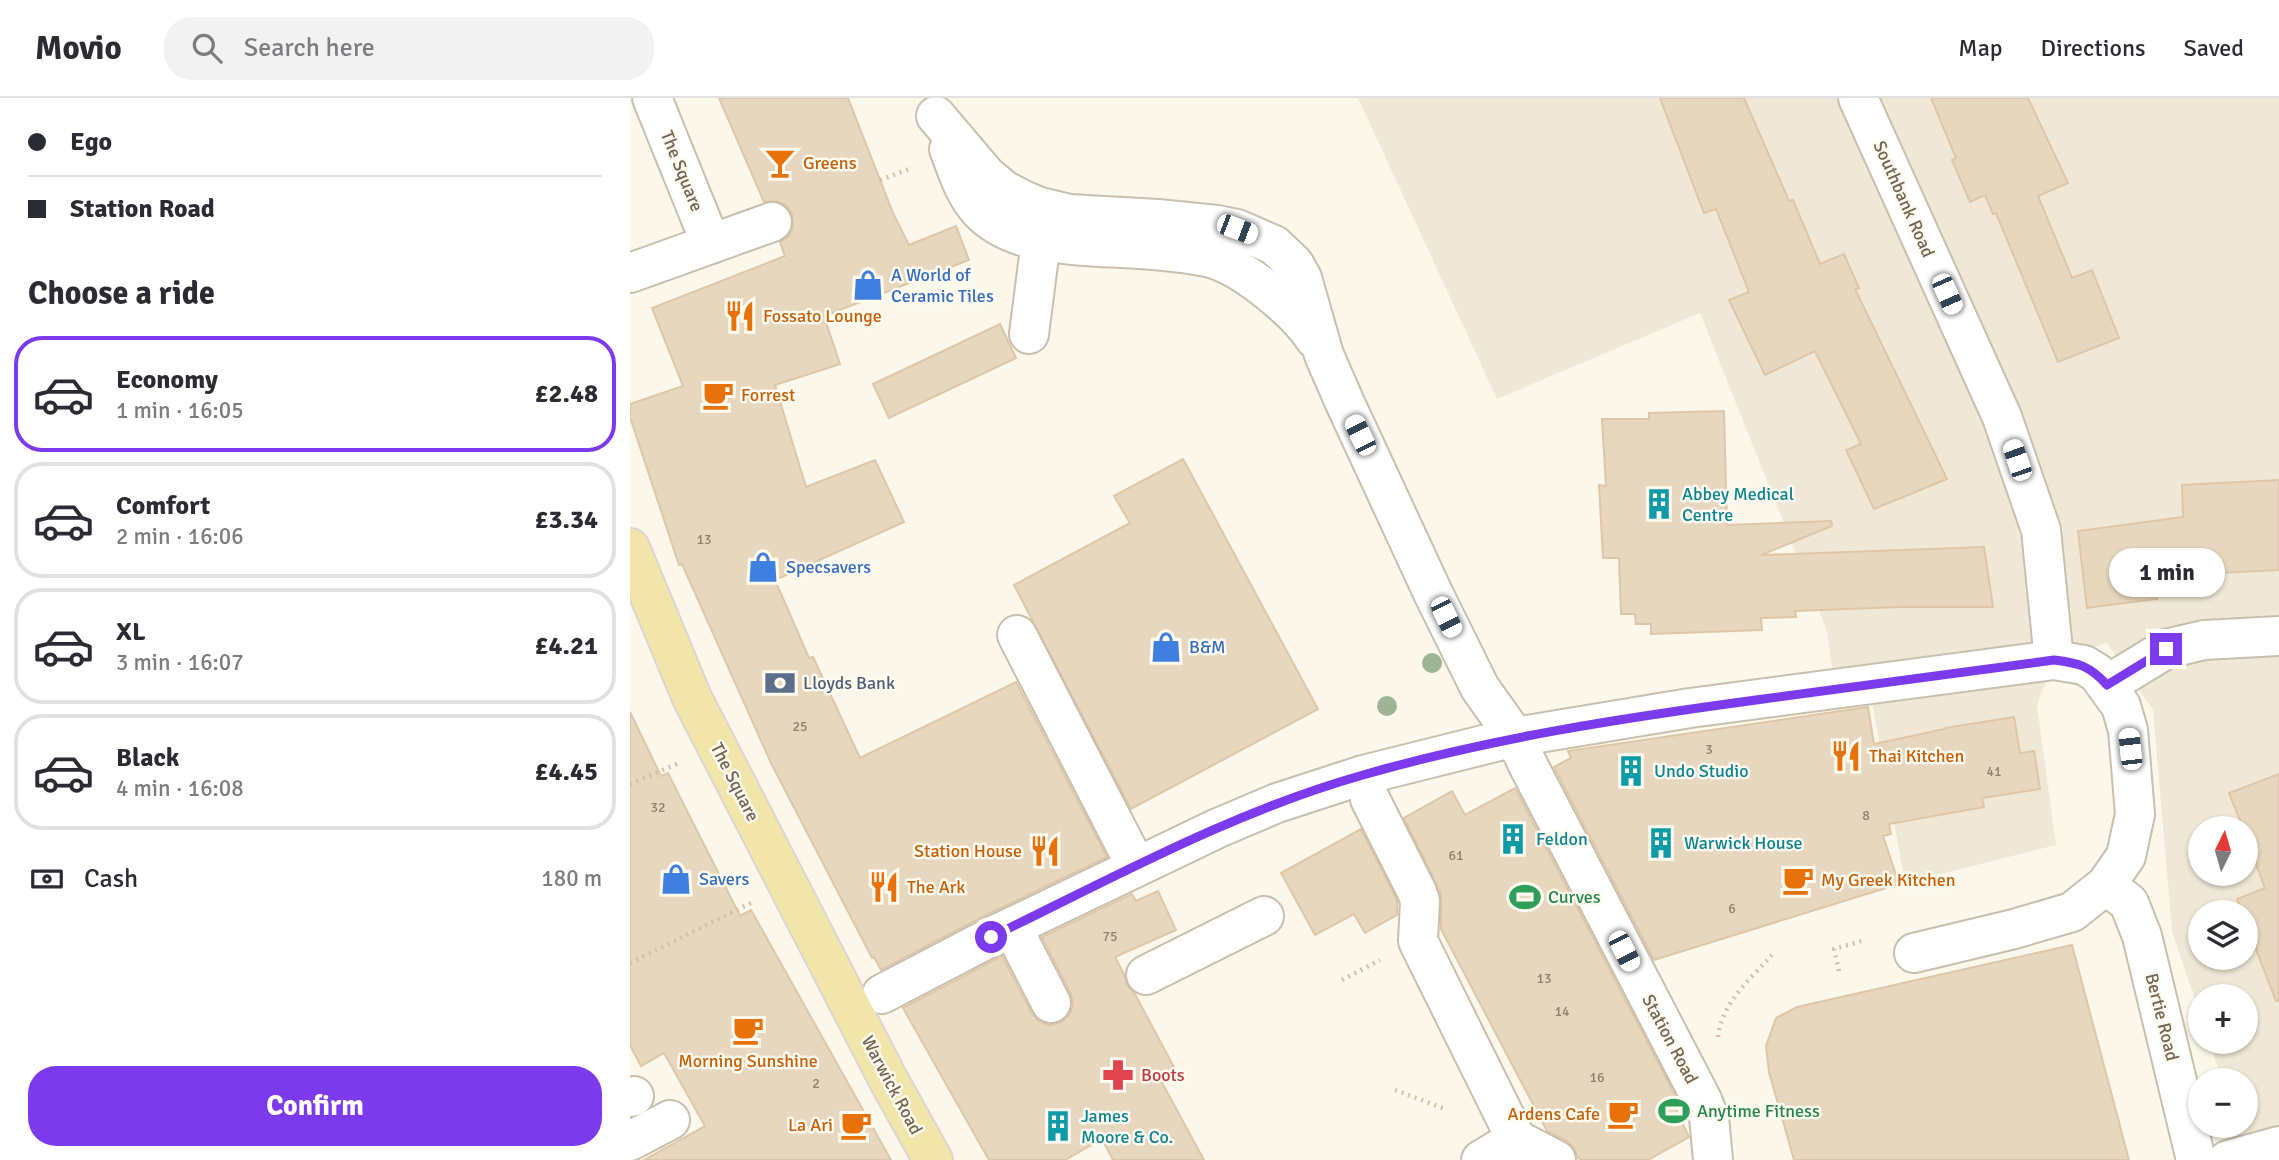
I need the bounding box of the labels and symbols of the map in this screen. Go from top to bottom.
street label: The Square [656,127,708,215]
street label: Southbank Road [1868,137,1940,261]
bar icon: Greens [763,146,797,180]
place label: Greens [803,152,857,174]
car [1214,212,1261,246]
place label: A World of Ceramic Tiles [891,264,994,307]
shop icon: A World of Ceramic Tiles [851,268,885,302]
car [1929,271,1966,317]
restaurant icon: Fossato Lounge [723,299,757,333]
place label: Fossato Lounge [763,305,882,327]
cafe icon: Forrest [701,378,735,412]
place label: Forrest [741,384,795,406]
car [1342,412,1379,458]
car [2001,437,2034,483]
place label: Abbey Medical Centre [1682,483,1794,526]
building icon: Abbey Medical Centre [1642,487,1676,521]
house number: 13 [696,531,712,548]
callout: 1 min [2108,547,2224,596]
shop icon: Specsavers [746,550,780,584]
place label: Specsavers [786,556,871,578]
car [1428,594,1465,640]
shop icon: B&M [1149,630,1183,664]
route end [2150,633,2182,665]
place label: B&M [1189,636,1226,658]
bank icon: Lloyds Bank [763,666,797,700]
place label: Lloyds Bank [803,672,895,694]
house number: 25 [792,718,808,735]
car [2118,727,2143,771]
street label: The Square [706,739,764,825]
restaurant icon: Thai Kitchen [1829,739,1863,773]
house number: 3 [1705,741,1713,758]
place label: Thai Kitchen [1869,745,1964,767]
building icon: Undo Studio [1614,754,1648,788]
place label: Undo Studio [1654,760,1749,782]
house number: 41 [1986,763,2002,780]
house number: 32 [650,799,666,816]
house number: 8 [1862,807,1870,824]
north arrow [2188,816,2258,886]
building icon: Feldon [1496,822,1530,856]
building icon: Warwick House [1644,826,1678,860]
place label: Feldon [1536,828,1588,850]
place label: Warwick House [1684,832,1803,854]
restaurant icon: Station House [1028,834,1062,868]
place label: Station House [914,840,1022,862]
house number: 61 [1448,847,1464,864]
shop icon: Savers [659,862,693,896]
cafe icon: My Greek Kitchen [1781,863,1815,897]
place label: Savers [699,868,749,890]
place label: My Greek Kitchen [1821,869,1956,891]
restaurant icon: The Ark [867,870,901,904]
place label: The Ark [907,876,965,898]
sports icon: Curves [1508,880,1542,914]
place label: Curves [1548,886,1601,908]
house number: 6 [1728,900,1736,917]
route start [975,921,1007,953]
house number: 75 [1102,928,1118,945]
car [1606,928,1643,974]
house number: 13 [1536,970,1552,987]
street label: Bertie Road [2140,971,2184,1063]
street label: Station Road [1637,990,1703,1088]
house number: 14 [1554,1003,1570,1020]
cafe icon: Morning Sunshine [731,1013,765,1047]
street label: Warwick Road [857,1032,927,1138]
place label: Morning Sunshine [678,1050,818,1072]
pharmacy icon: Boots [1101,1058,1135,1092]
place label: Boots [1141,1064,1185,1086]
house number: 16 [1589,1069,1605,1086]
house number: 2 [812,1075,820,1092]
sports icon: Anytime Fitness [1657,1094,1691,1128]
cafe icon: Ardens Cafe [1606,1097,1640,1131]
place label: Anytime Fitness [1697,1100,1820,1122]
place label: Ardens Cafe [1508,1103,1600,1125]
place label: James Moore & Co. [1081,1105,1173,1148]
cafe icon: La Ari [839,1108,873,1142]
building icon: James Moore & Co. [1041,1109,1075,1143]
place label: La Ari [788,1114,833,1136]

